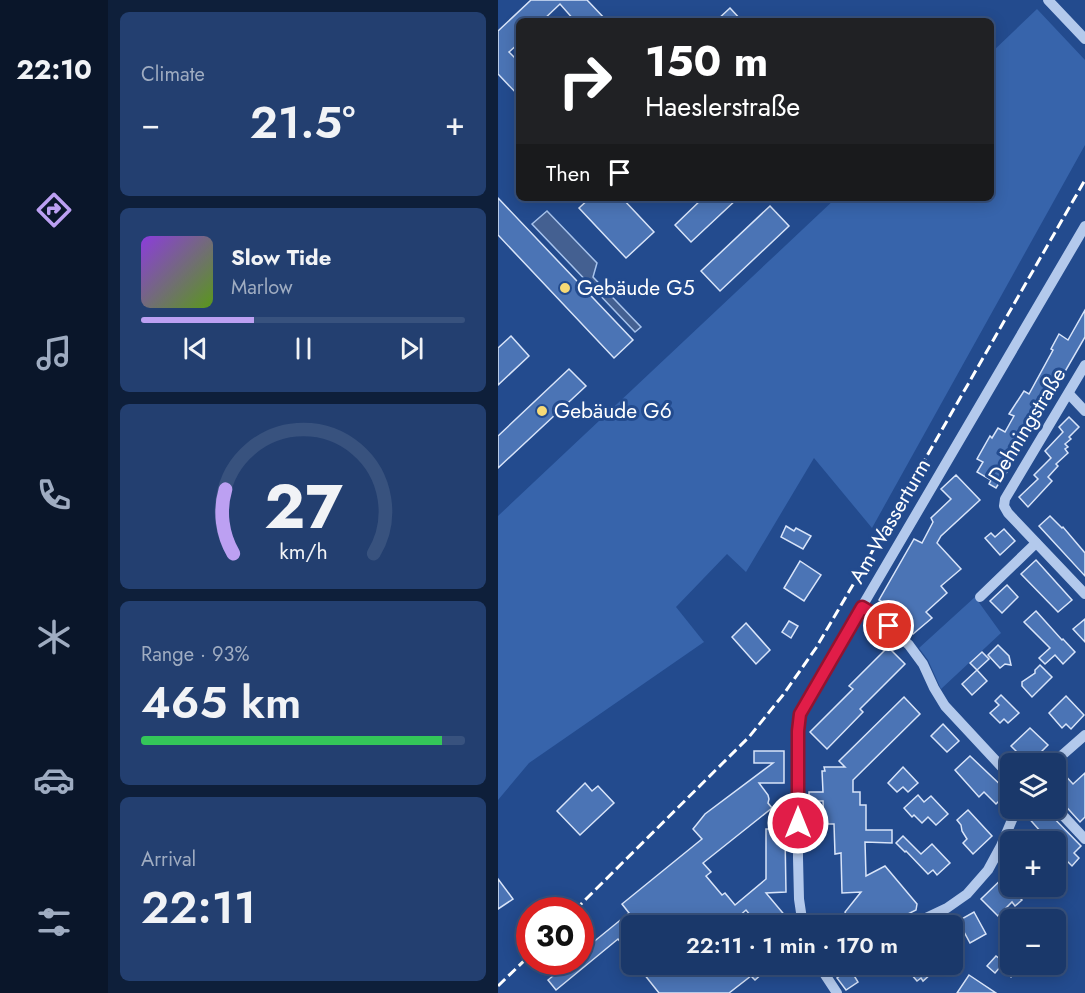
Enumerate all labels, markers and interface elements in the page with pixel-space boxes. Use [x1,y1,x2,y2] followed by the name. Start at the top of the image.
[645,31,768,92] text: 150 m
[546,42,624,120] icon: right
[16,50,92,89] text: 22:10
[141,60,205,89] text: Climate
[645,87,800,126] text: Haeslerstraße
[250,90,355,155] text: 21.5°
[141,100,160,147] text: −
[445,100,465,147] text: +
[603,156,636,189] icon: arrive
[546,157,591,189] text: Then
[33,189,75,231] icon: directions
[231,241,331,273] text: Slow Tide
[231,273,293,302] text: Marlow
[577,273,694,303] place label: Gebäude G5
[558,281,572,295] marker: Gebäude G5
[33,332,75,374] icon: music
[179,332,212,365] icon: previous
[287,332,320,365] icon: pause
[395,332,428,365] icon: next
[981,362,1073,488] street label: Dehningstraße
[554,396,672,426] place label: Gebäude G6
[535,404,549,418] marker: Gebäude G6
[842,453,938,589] street label: Am Wasserturm
[264,461,343,551] text: 27
[33,474,75,516] icon: phone
[279,536,327,567] text: km/h
[863,600,914,651] pin
[872,609,905,642] icon: arrive
[33,616,75,658] icon: climate
[141,640,249,669] text: Range · 93%
[141,670,301,735] text: 465 km
[1000,753,1066,975] map controls
[1000,753,1066,819] button: layers
[33,759,75,801] icon: car
[766,791,830,855] position arrow
[1000,831,1066,897] button: +
[141,845,196,874] text: Arrival
[141,875,256,940] text: 22:11
[516,897,594,975] speed limit sign: 30
[33,901,75,943] icon: filters
[1000,909,1066,975] button: −
[686,929,898,961] text: 22:11 · 1 min · 170 m

